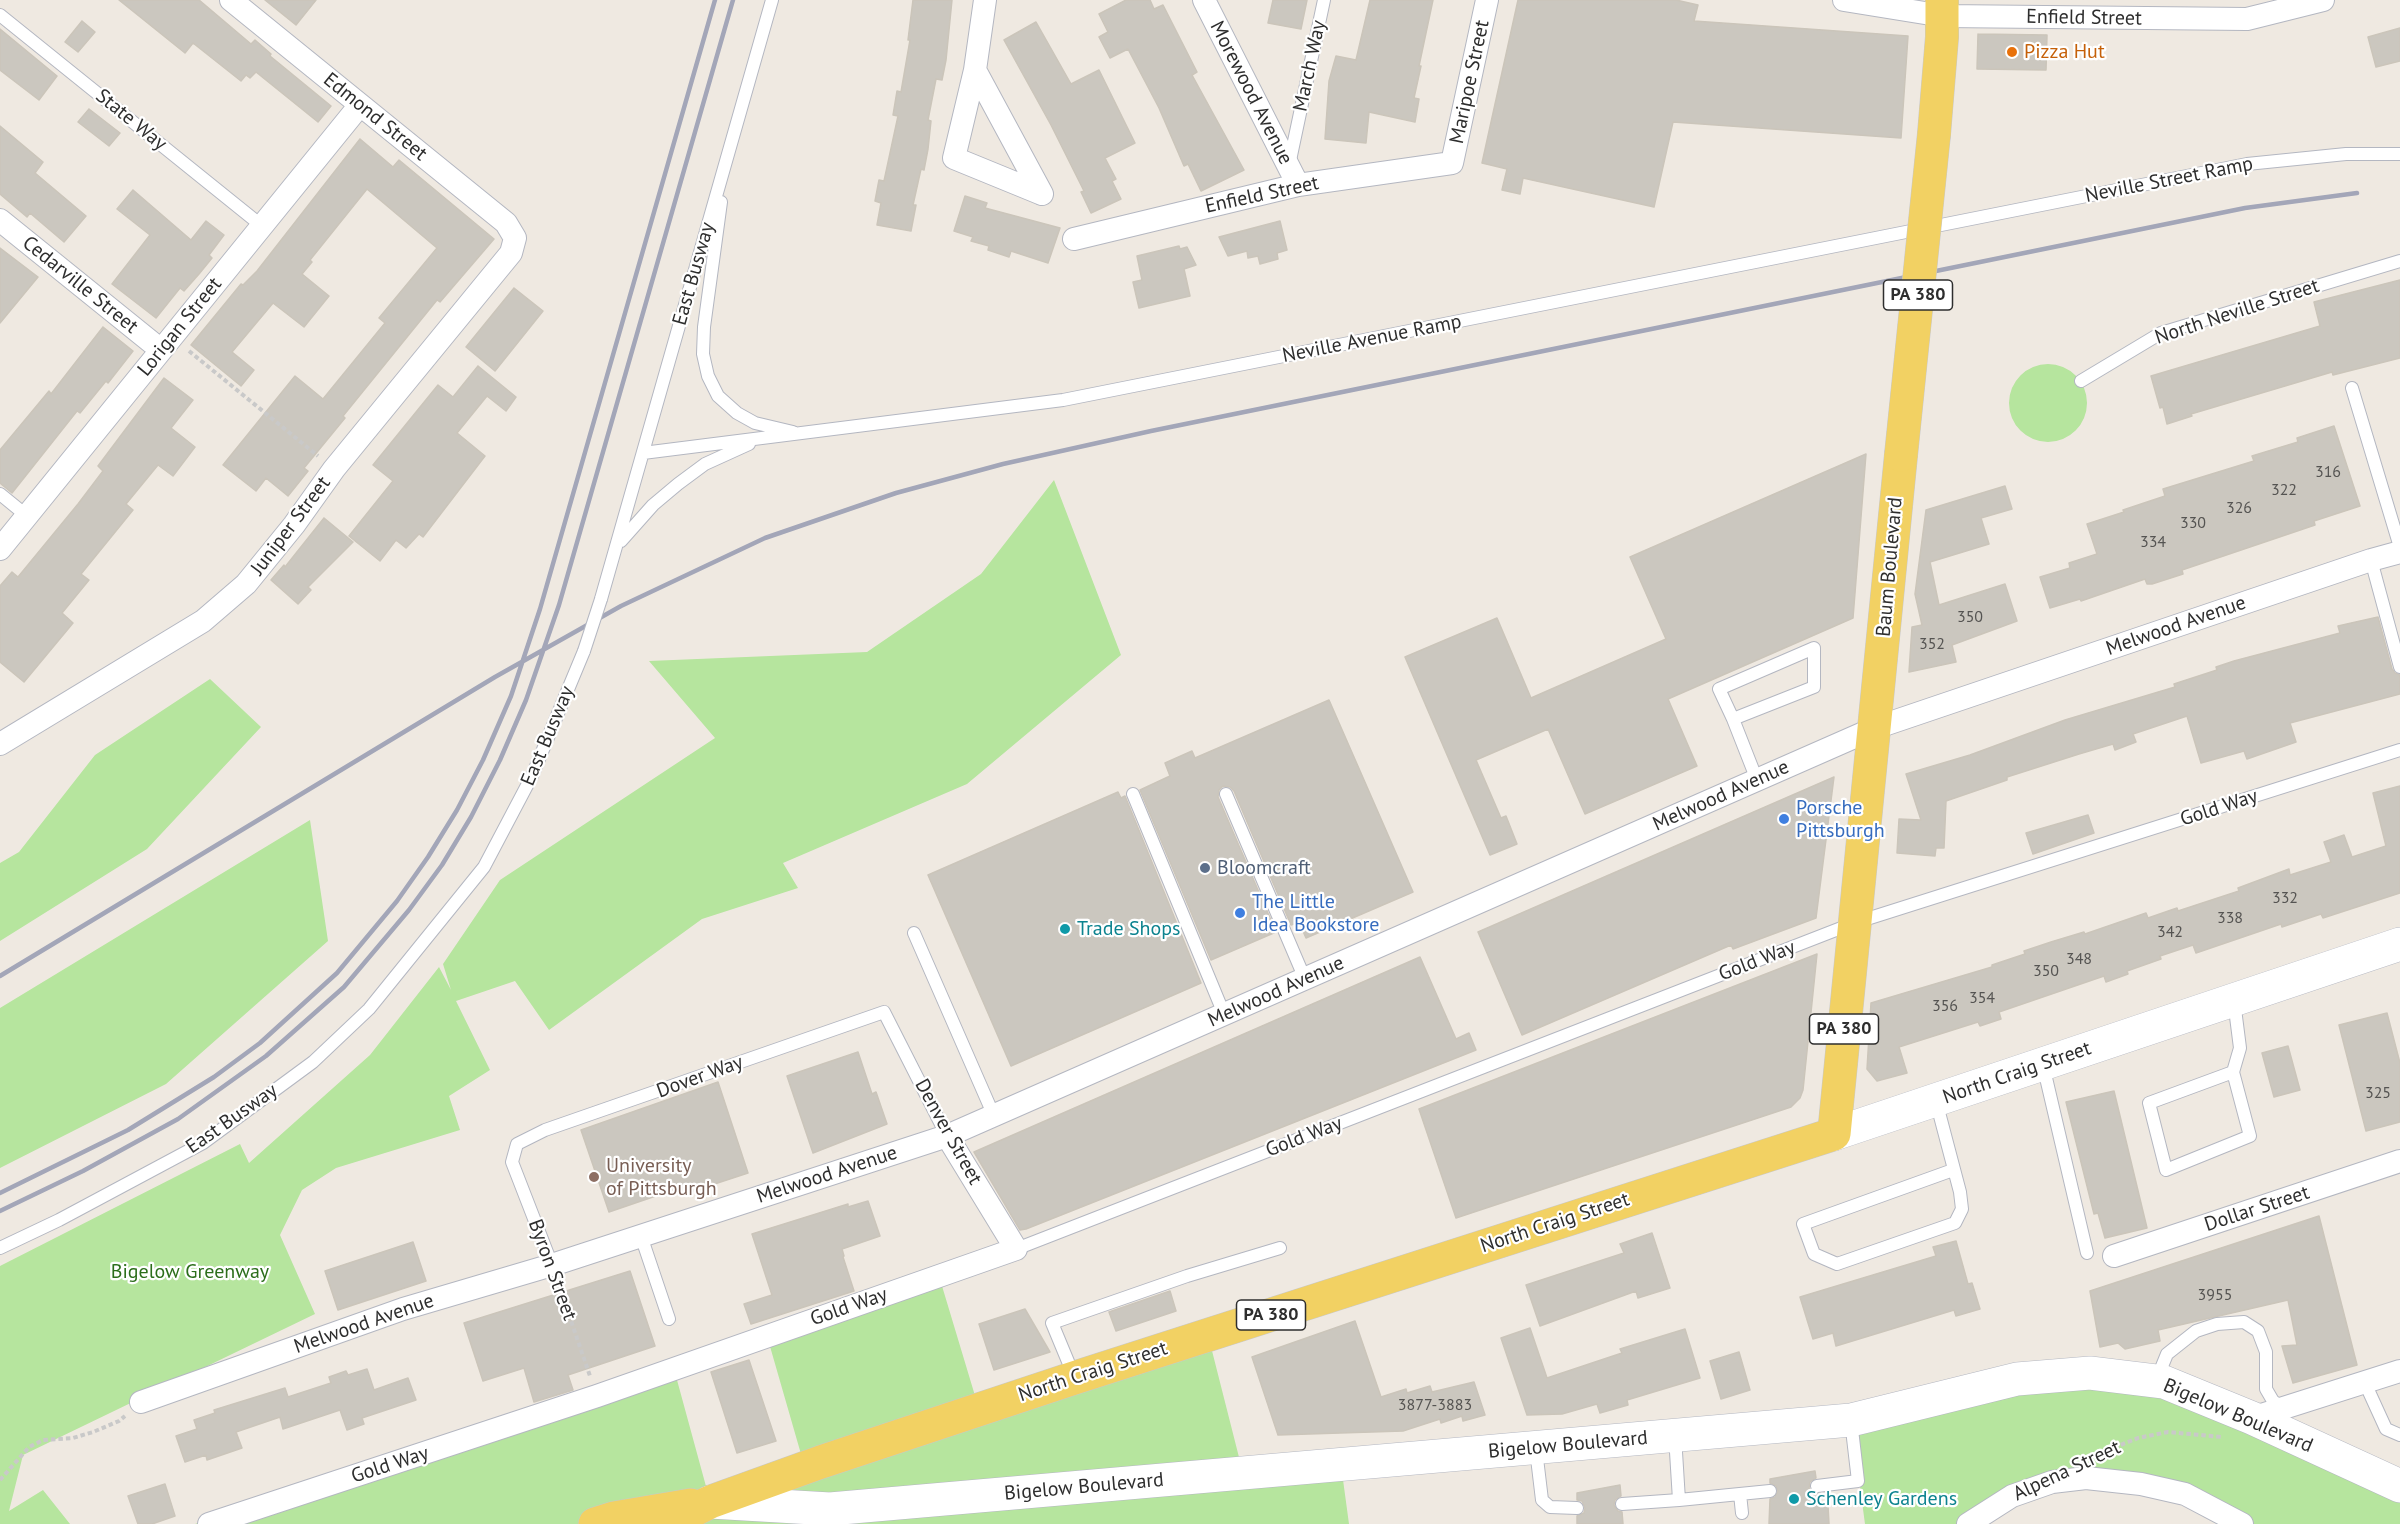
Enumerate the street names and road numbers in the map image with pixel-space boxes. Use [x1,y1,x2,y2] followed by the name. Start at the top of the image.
[2026,5,2142,31] street label: Enfield Street
[1204,17,1298,169] street label: Morewood Avenue
[1289,18,1331,114] street label: March Way
[1445,18,1495,146] street label: Maripoe Street
[318,68,432,166] street label: Edmond Street
[91,84,171,156] street label: State Way
[2083,152,2255,208] street label: Neville Street Ramp
[1203,171,1321,219] street label: Enfield Street
[668,220,720,328] street label: East Busway
[17,231,143,339] street label: Cedarville Street
[133,273,227,381] street label: Lorigan Street
[2152,274,2322,350] street label: North Neville Street
[1884,280,1952,310] road number: PA 380
[1280,310,1464,368] street label: Neville Avenue Ramp
[246,472,336,580] street label: Juniper Street
[1872,496,1908,638] street label: Baum Boulevard
[2103,591,2249,661] street label: Melwood Avenue
[516,683,580,789] street label: East Busway
[1649,755,1793,837] street label: Melwood Avenue
[2177,784,2261,832] street label: Gold Way
[1715,935,1799,987] street label: Gold Way
[1204,951,1348,1033] street label: Melwood Avenue
[1810,1014,1878,1044] road number: PA 380
[1940,1036,2094,1110] street label: North Craig Street
[653,1050,747,1104] street label: Dover Way
[909,1075,987,1189] street label: Denver Street
[182,1079,282,1159] street label: East Busway
[1262,1111,1346,1163] street label: Gold Way
[754,1141,900,1209] street label: Melwood Avenue
[2202,1181,2312,1237] street label: Dollar Street
[1478,1188,1632,1258] street label: North Craig Street
[523,1216,581,1324] street label: Byron Street
[807,1283,891,1331] street label: Gold Way
[291,1289,437,1359] street label: Melwood Avenue
[1236,1300,1306,1330] road number: PA 380
[1016,1337,1170,1407] street label: North Craig Street
[2160,1374,2316,1458] street label: Bigelow Boulevard
[1487,1426,1649,1464] street label: Bigelow Boulevard
[2009,1436,2125,1506] street label: Alpena Street
[348,1441,432,1489] street label: Gold Way
[1003,1468,1165,1506] street label: Bigelow Boulevard

